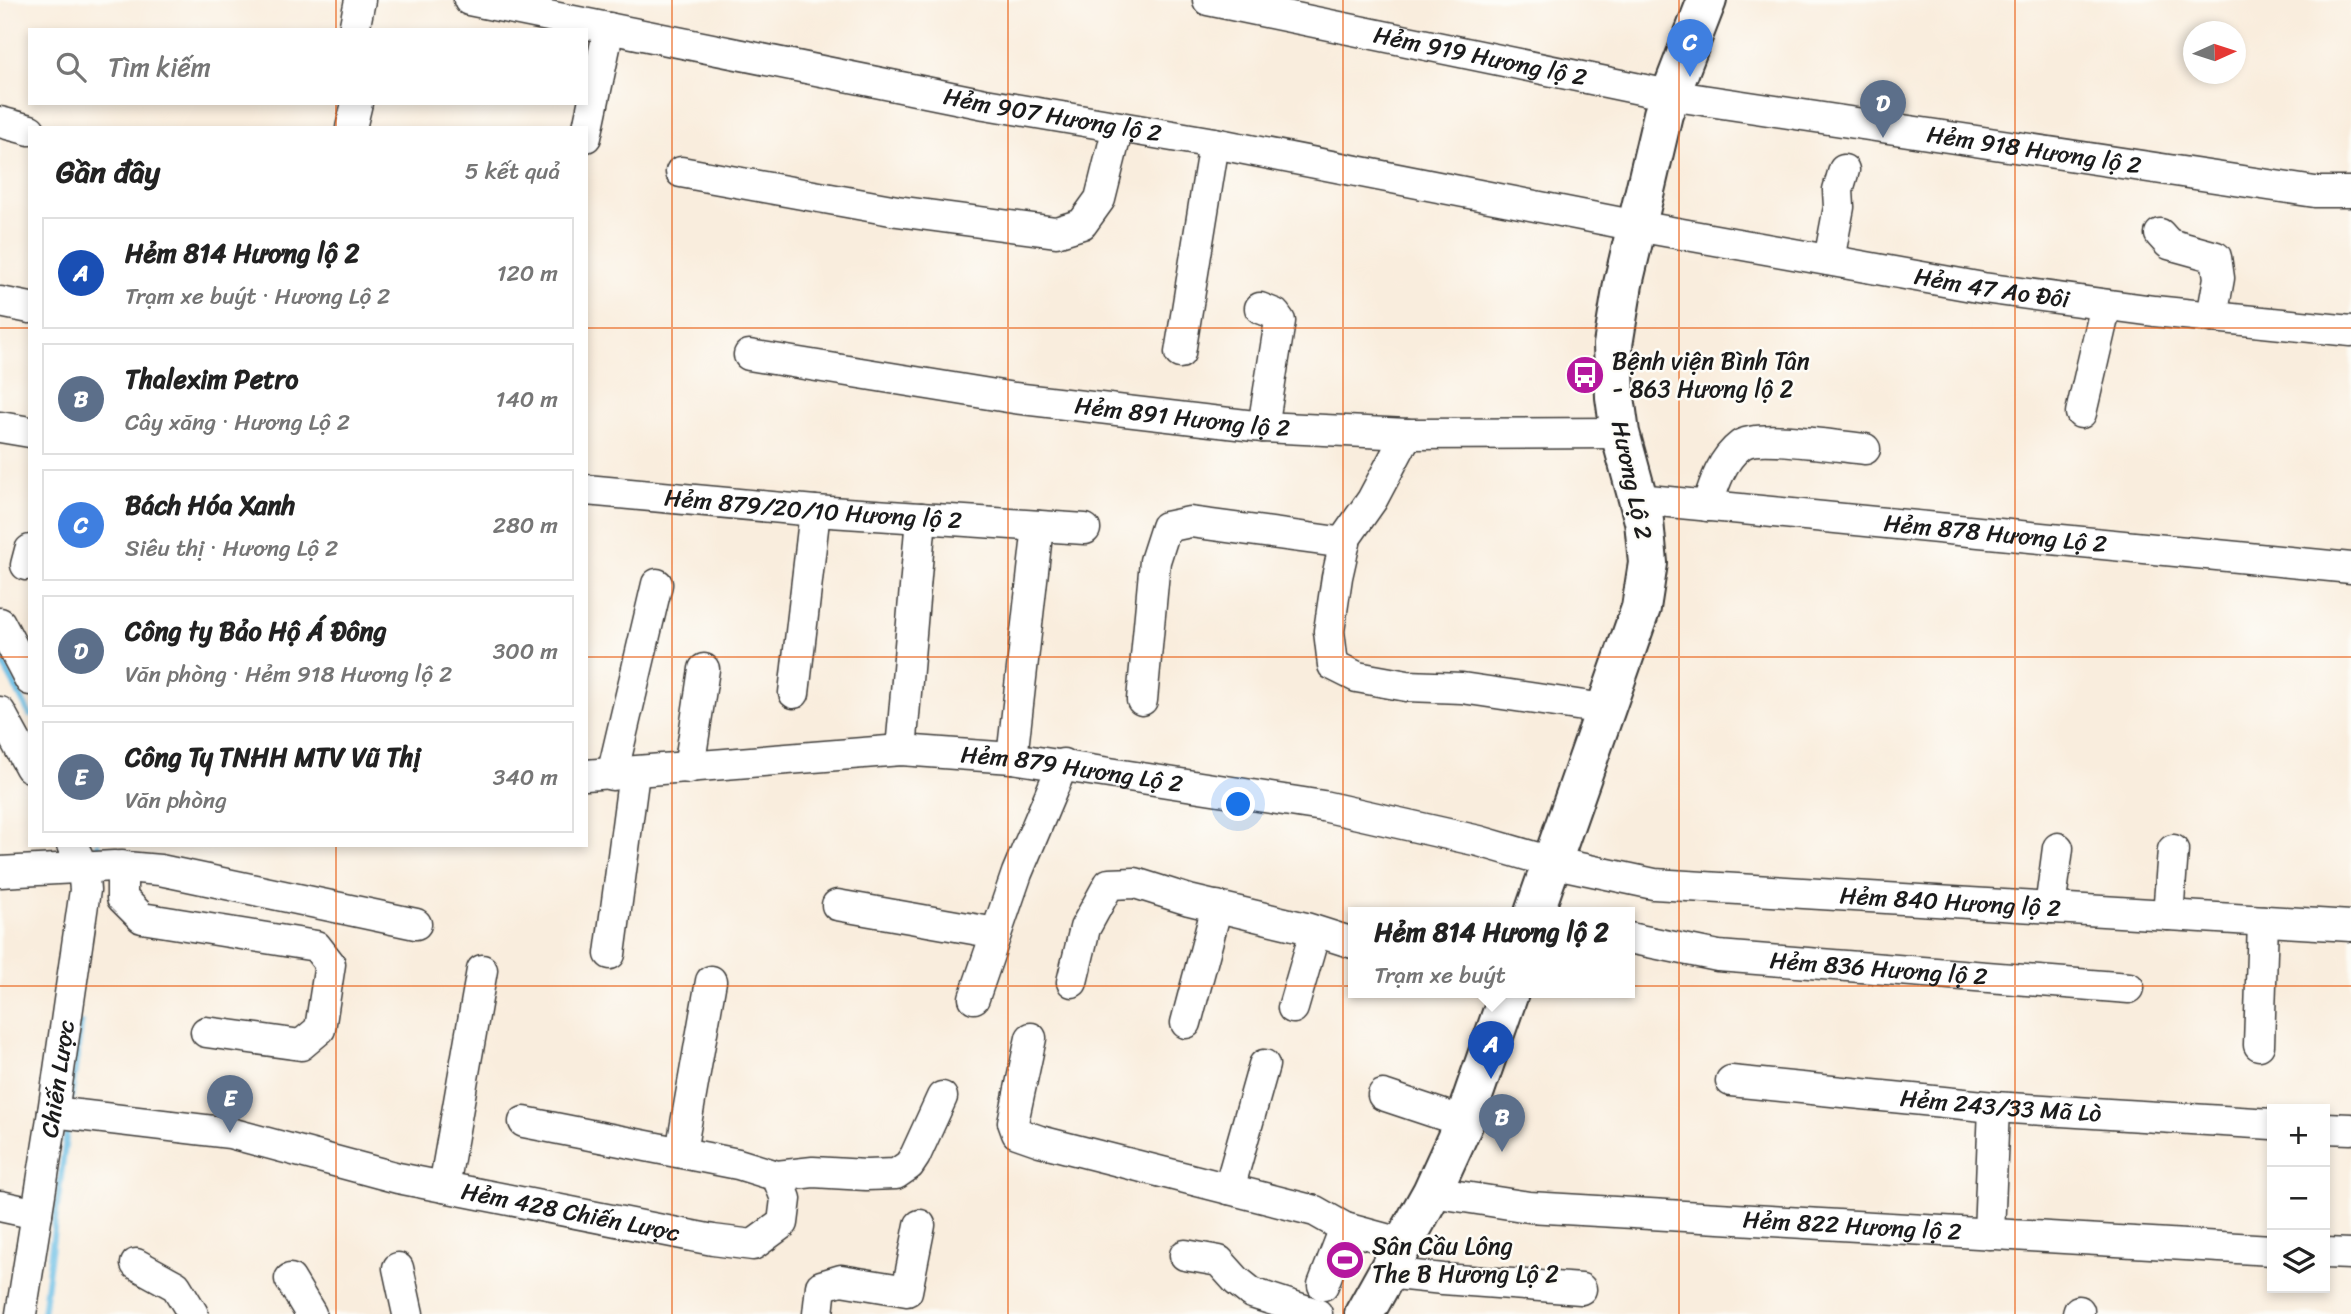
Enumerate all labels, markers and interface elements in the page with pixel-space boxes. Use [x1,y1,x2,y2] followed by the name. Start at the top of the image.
[1370,14,1591,99] street label: Hẻm 919 Hương lộ 2
[1667,19,1713,77] pin: C
[2183,21,2246,84] north arrow
[28,28,588,105] search box
[108,44,211,90] text: Tìm kiếm
[52,48,90,86] icon: search
[940,75,1165,155] street label: Hẻm 907 Hương lộ 2
[1860,80,1906,138] pin: D
[1924,113,2144,187] street label: Hẻm 918 Hương lộ 2
[56,145,160,199] text: Gần đây
[465,151,560,192] text: 5 kết quả
[125,230,360,276] text: Hẻm 814 Hương lộ 2
[73,253,89,294] text: A
[497,253,558,294] text: 120 m
[1911,255,2073,321] street label: Hẻm 47 Ao Đôi
[125,276,390,317] text: Trạm xe buýt · Hương Lộ 2
[1612,340,1810,410] place label: Bệnh viện Bình Tân - 863 Hương lộ 2
[1564,354,1606,396] bus stop icon: Bệnh viện Bình Tân - 863 Hương lộ 2
[125,356,298,402] text: Thalexim Petro
[74,379,88,420] text: B
[496,379,558,420] text: 140 m
[1072,384,1291,449] street label: Hẻm 891 Hương lộ 2
[125,402,350,443] text: Cây xăng · Hương Lộ 2
[1599,417,1665,544] street label: Hương Lộ 2
[663,476,963,542] street label: Hẻm 879/20/10 Hương lộ 2
[125,482,295,528] text: Bách Hóa Xanh
[1882,502,2109,565] street label: Hẻm 878 Hương Lộ 2
[74,505,88,546] text: C
[493,505,558,546] text: 280 m
[125,528,338,569] text: Siêu thị · Hương Lộ 2
[125,608,387,654] text: Công ty Bảo Hộ Á Đông
[74,631,88,672] text: D
[493,631,558,672] text: 300 m
[125,654,452,695] text: Văn phòng · Hẻm 918 Hương lộ 2
[959,733,1186,805] street label: Hẻm 879 Hương Lộ 2
[125,734,421,780] text: Công Ty TNHH MTV Vũ Thị
[75,757,87,798] text: E
[493,757,558,798] text: 340 m
[125,780,227,821] text: Văn phòng
[1221,787,1255,821] your location
[1838,874,2062,929] street label: Hẻm 840 Hương lộ 2
[1348,907,1635,998] popup
[1374,909,1609,955] text: Hẻm 814 Hương lộ 2
[1768,939,1989,998] street label: Hẻm 836 Hương lộ 2
[1374,955,1506,996] text: Trạm xe buýt
[28,1017,87,1140] street label: Chiến Lược
[1468,1021,1514,1079] pin: A
[207,1075,253,1133] pin: E
[1898,1077,2103,1135] street label: Hẻm 243/33 Mã Lò
[1479,1094,1525,1152] pin: B
[2267,1104,2330,1293] map controls
[2267,1104,2330,1167] button: +
[2267,1167,2330,1230] button: −
[458,1170,683,1254] street label: Hẻm 428 Chiến Lược
[1742,1198,1963,1253] street label: Hẻm 822 Hương lộ 2
[1372,1225,1559,1295] place label: Sân Cầu Lông The B Hương Lộ 2
[2267,1230,2330,1293] button: layers
[1324,1239,1366,1281] sports icon: Sân Cầu Lông The B Hương Lộ 2

